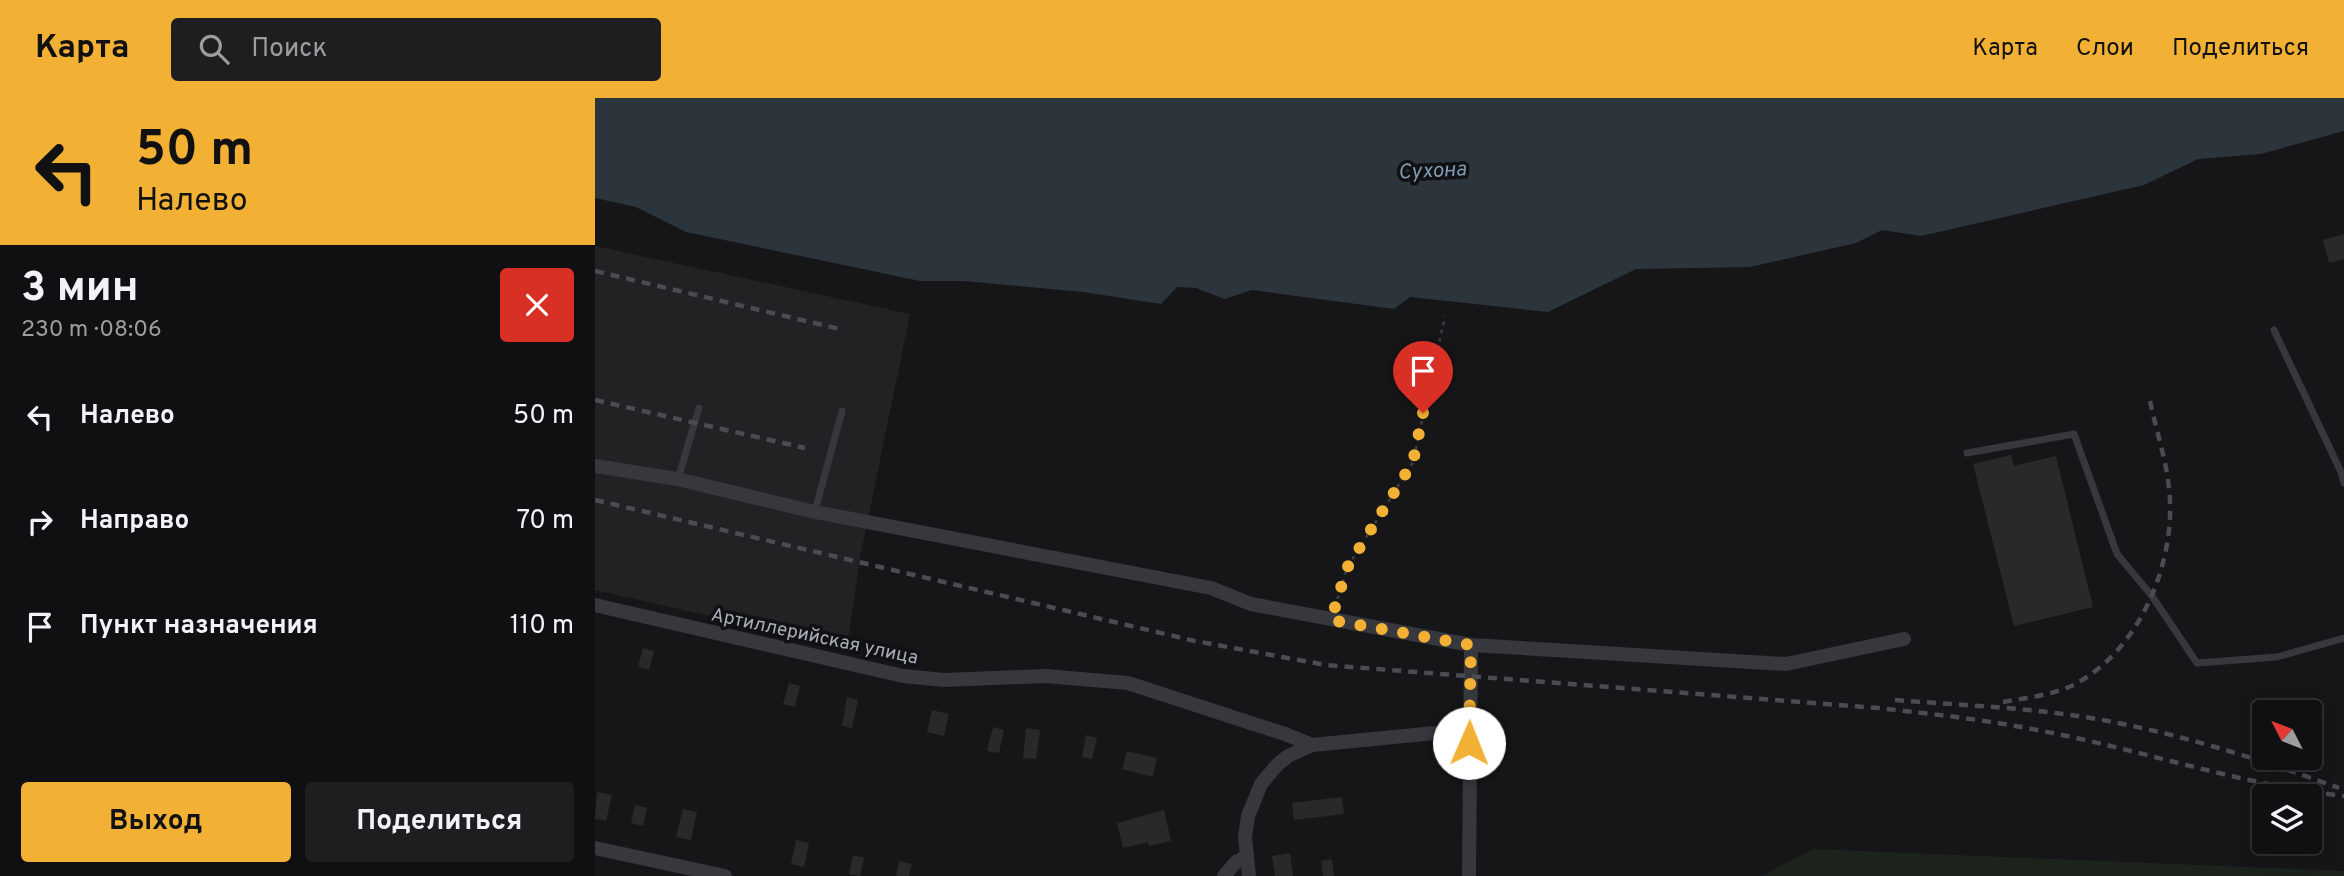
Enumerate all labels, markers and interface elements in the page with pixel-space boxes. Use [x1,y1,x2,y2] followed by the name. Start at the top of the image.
[171,18,661,81] search box
[35,28,129,70] text: Карта
[195,30,233,68] icon: search
[251,33,327,66] text: Поиск
[1972,34,2038,64] text: Карта
[2076,34,2134,64] text: Слои
[2172,34,2309,64] text: Поделиться
[136,121,253,183] text: 50 m
[21,126,112,217] icon: left
[1397,156,1467,187] water label: Сухона
[136,182,248,222] text: Налево
[21,263,139,316] text: 3 мин
[500,268,574,342] button: close
[21,316,162,345] text: 230 m · 08:06
[1393,341,1453,413] pin
[1404,352,1442,390] icon: arrive
[21,398,59,436] icon: left
[80,400,175,433] text: Налево
[513,400,574,433] text: 50 m
[21,503,59,541] icon: right
[80,505,189,538] text: Направо
[516,505,574,538] text: 70 m
[709,603,920,671] street label: Артиллерийская улица
[21,608,59,646] icon: arrive
[80,610,318,643] text: Пункт назначения
[510,610,574,643] text: 110 m
[2252,700,2322,770] north arrow
[2252,700,2322,854] map controls
[1432,706,1506,780] position arrow
[21,782,291,862] button: Выход
[305,782,574,862] button: Поделиться
[2252,784,2322,854] button: layers

